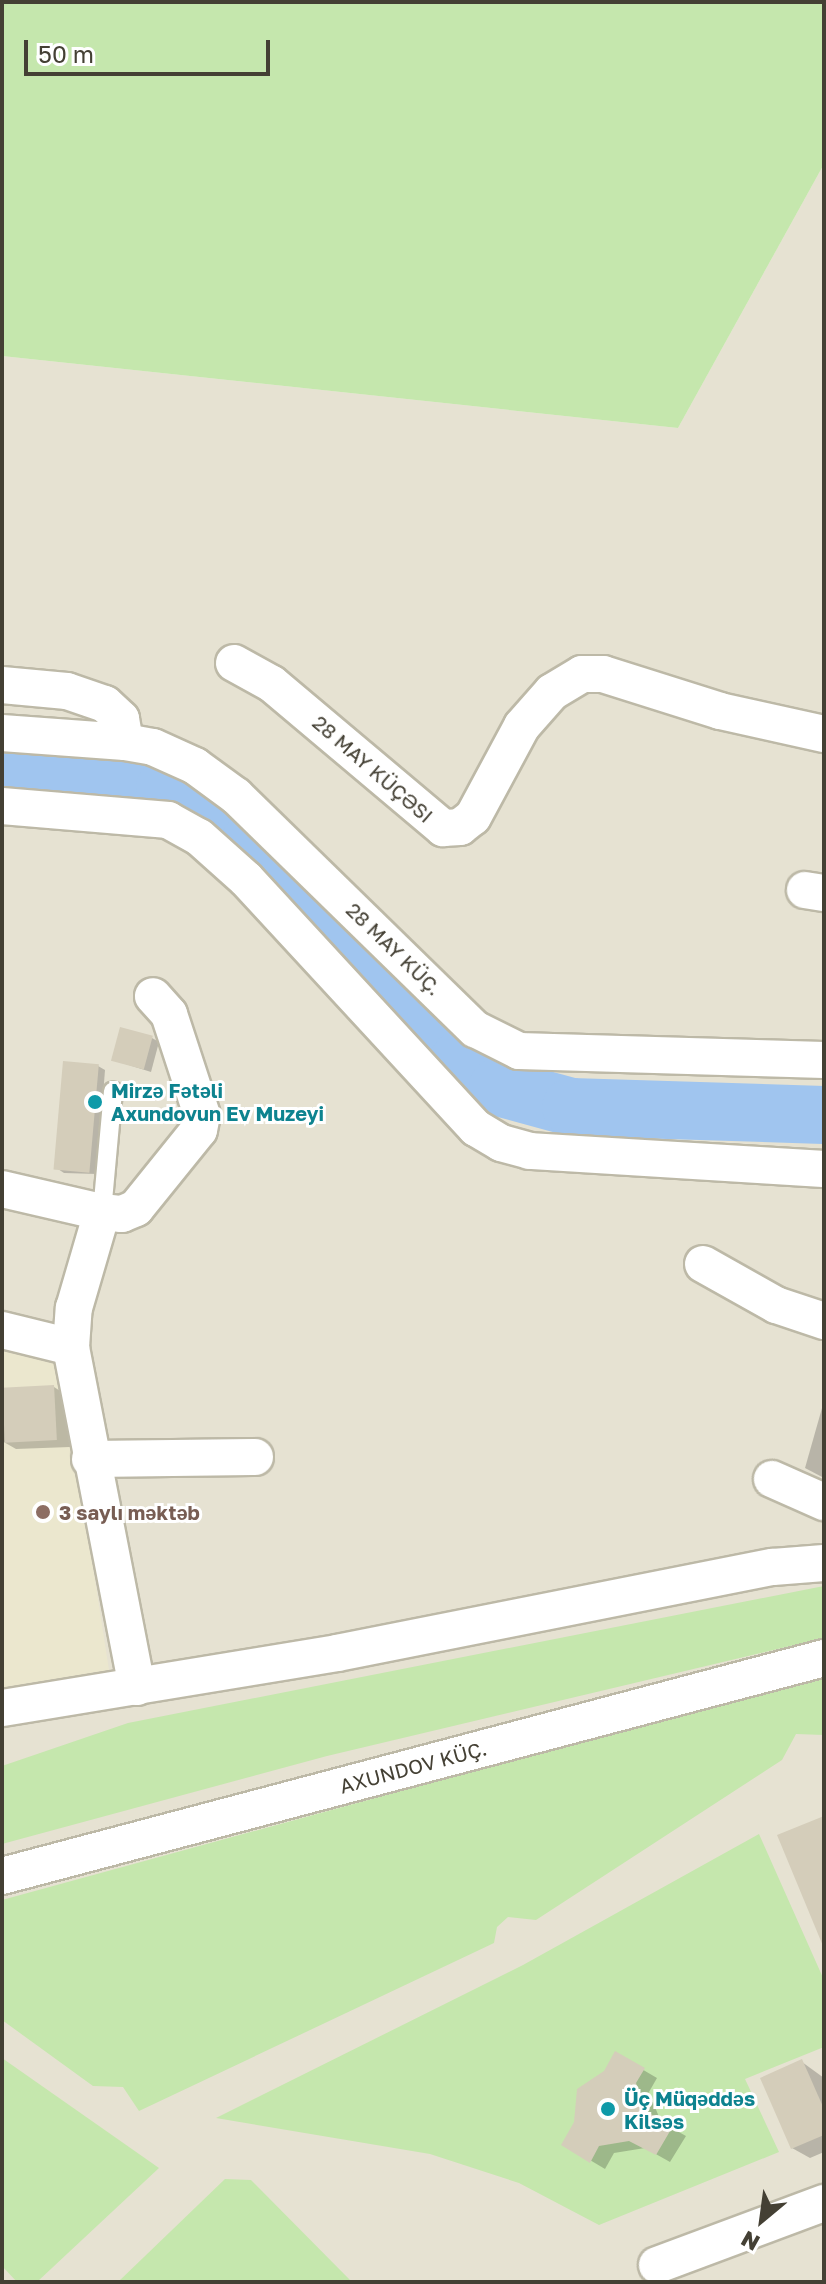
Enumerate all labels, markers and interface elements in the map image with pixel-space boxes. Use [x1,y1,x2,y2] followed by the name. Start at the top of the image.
[28,24,274,74] scale bar
[38,39,94,68] text: 50 m
[308,710,438,828] street label: 28 MAY KÜÇƏSI
[341,898,447,1000] street label: 28 MAY KÜÇ.
[111,1078,324,1125] place label: Mirzə Fətəli Axundovun Ev Muzeyi
[86,1093,104,1111] marker: Mirzə Fətəli Axundovun Ev Muzeyi
[59,1500,200,1524] place label: 3 saylı məktəb
[34,1503,52,1521] marker: 3 saylı məktəb
[337,1736,489,1798] street label: AXUNDOV KÜÇ.
[624,2086,755,2133] place label: Üç Müqəddəs Kilsəs
[599,2100,617,2118] marker: Üç Müqəddəs Kilsəs
[722,2180,802,2260] north arrow
[736,2226,764,2257] text: N

